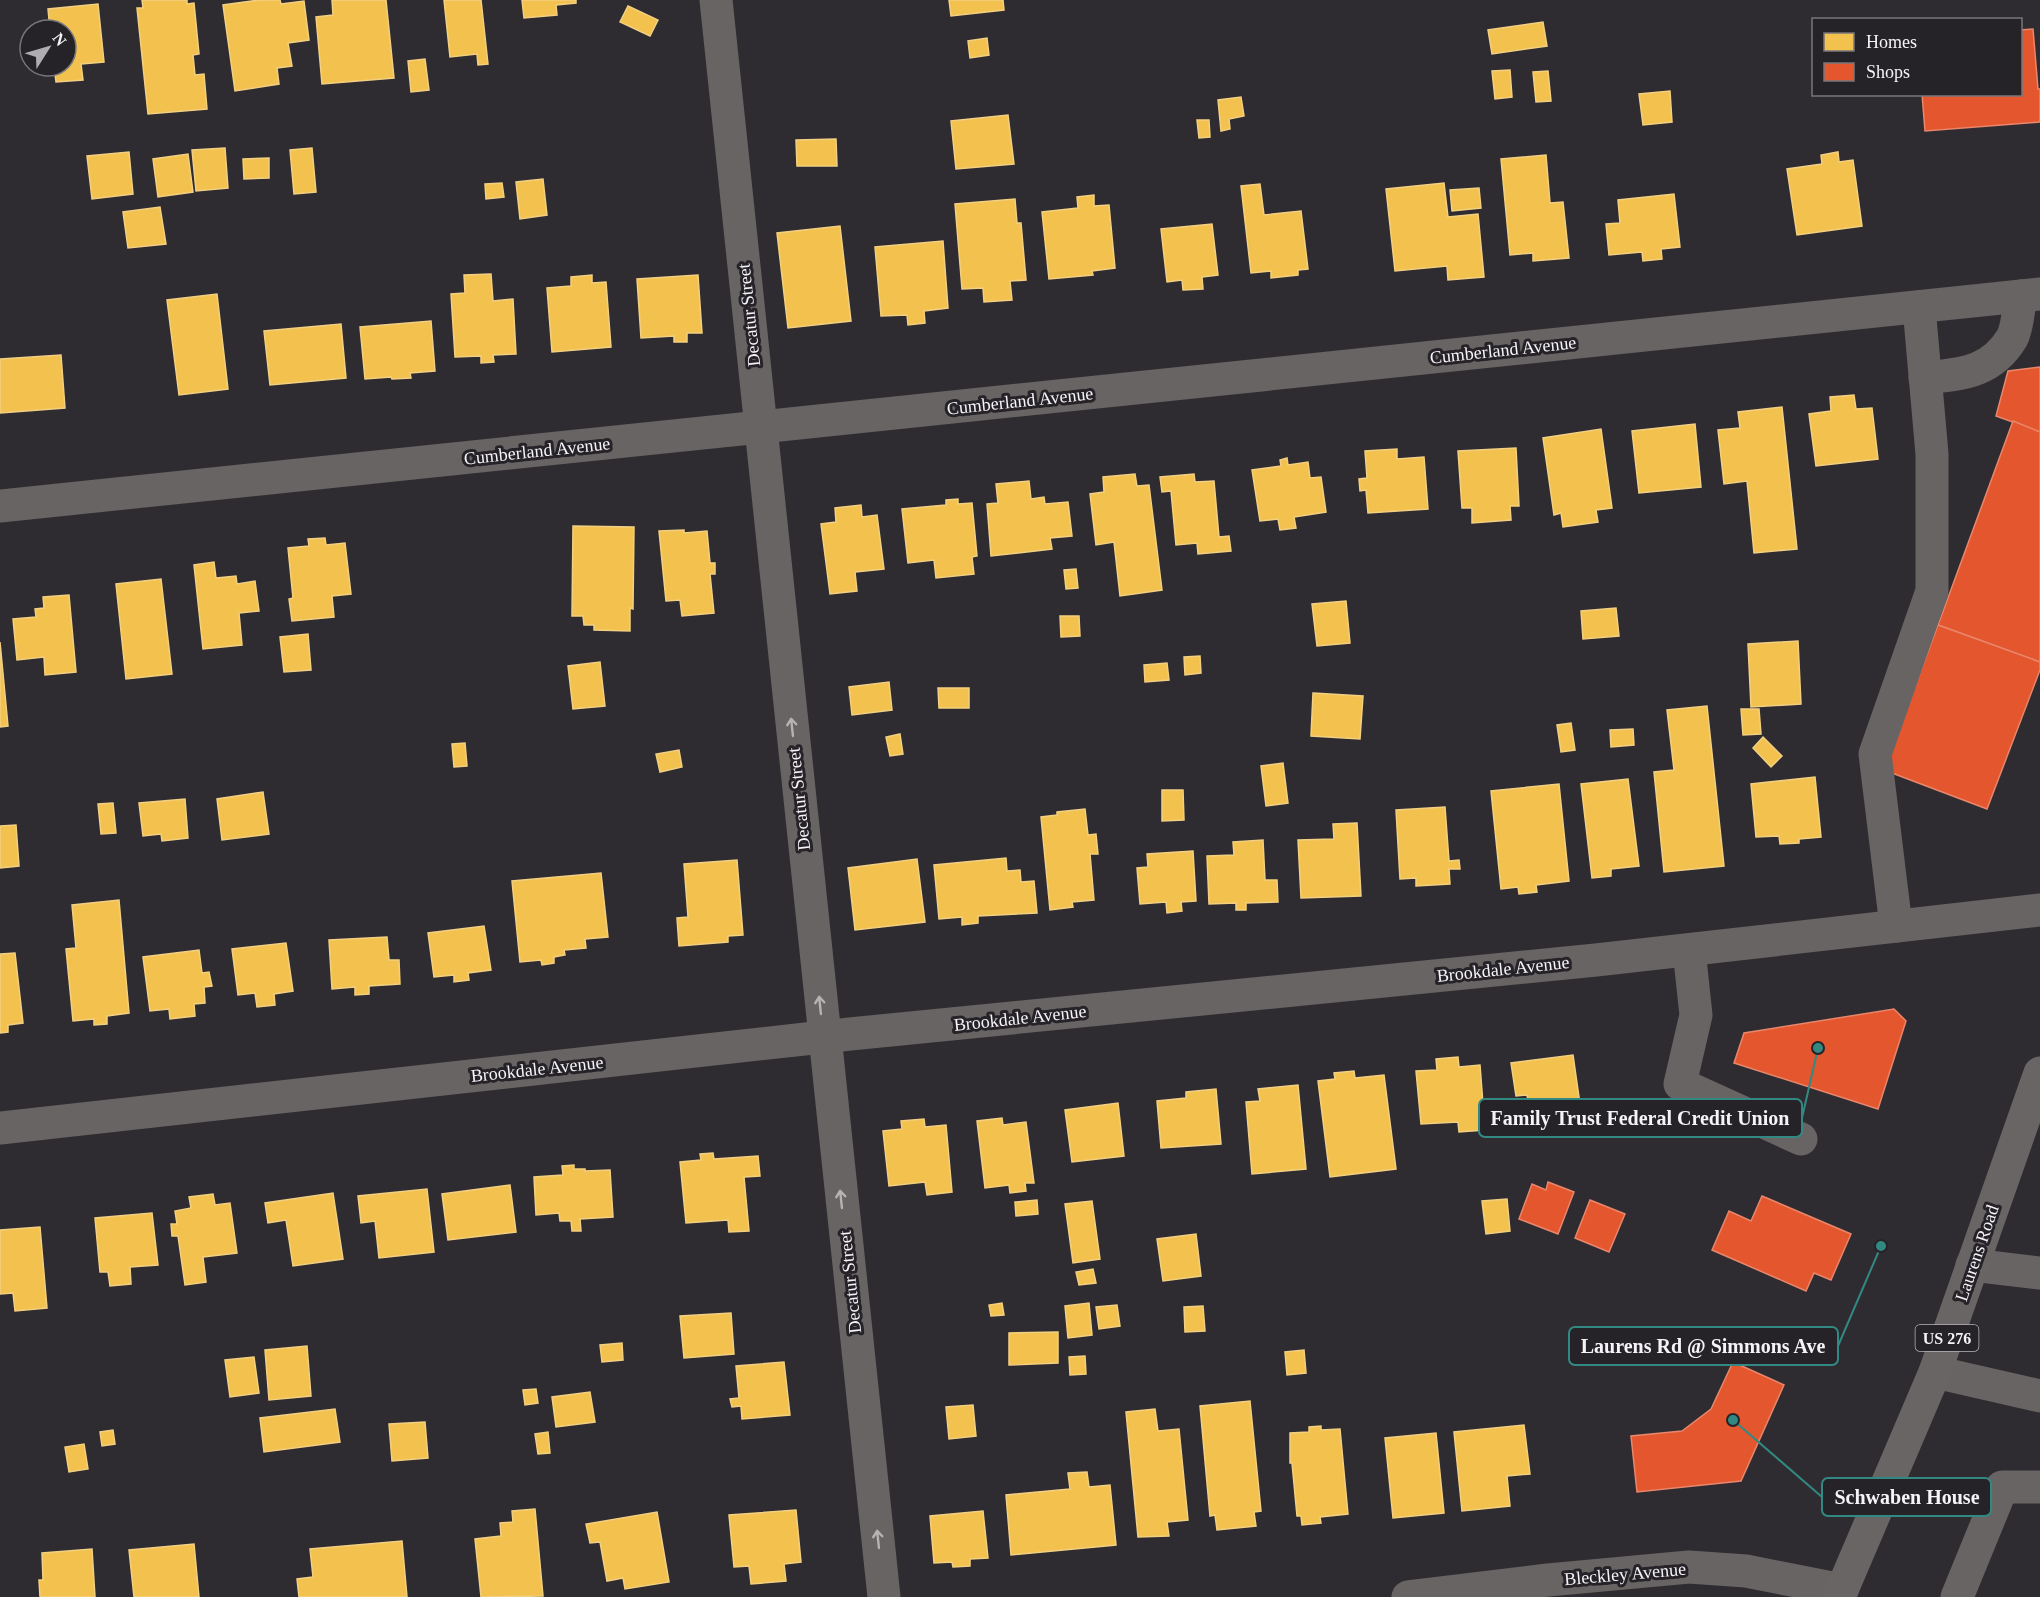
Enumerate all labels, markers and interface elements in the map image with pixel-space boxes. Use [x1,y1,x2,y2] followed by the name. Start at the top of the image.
[18,18,78,78] north arrow
[1812,18,2022,96] legend
[49,30,70,49] text: N
[1866,32,1917,52] text: Homes
[1866,62,1910,82] text: Shops
[734,263,764,367] street label: Decatur Street
[1429,332,1577,368] street label: Cumberland Avenue
[946,383,1094,419] street label: Cumberland Avenue
[463,433,611,469] street label: Cumberland Avenue
[786,718,797,738] one-way arrow
[784,747,814,851] street label: Decatur Street
[1436,952,1570,986] street label: Brookdale Avenue
[814,995,825,1015] one-way arrow
[953,1001,1087,1035] street label: Brookdale Avenue
[470,1052,604,1086] street label: Brookdale Avenue
[1479,1099,1802,1137] callout: Family Trust Federal Credit Union
[1491,1107,1789,1130] text: Family Trust Federal Credit Union
[835,1189,846,1209] one-way arrow
[1951,1202,2003,1304] street label: Laurens Road
[835,1230,865,1334] street label: Decatur Street
[1916,1325,1978,1351] road number: US 276
[1569,1327,1838,1365] callout: Laurens Rd @ Simmons Ave
[1581,1335,1825,1358] text: Laurens Rd @ Simmons Ave
[1822,1478,1991,1516] callout: Schwaben House
[1834,1486,1980,1508] text: Schwaben House
[872,1529,883,1549] one-way arrow
[1563,1559,1687,1589] street label: Bleckley Avenue

